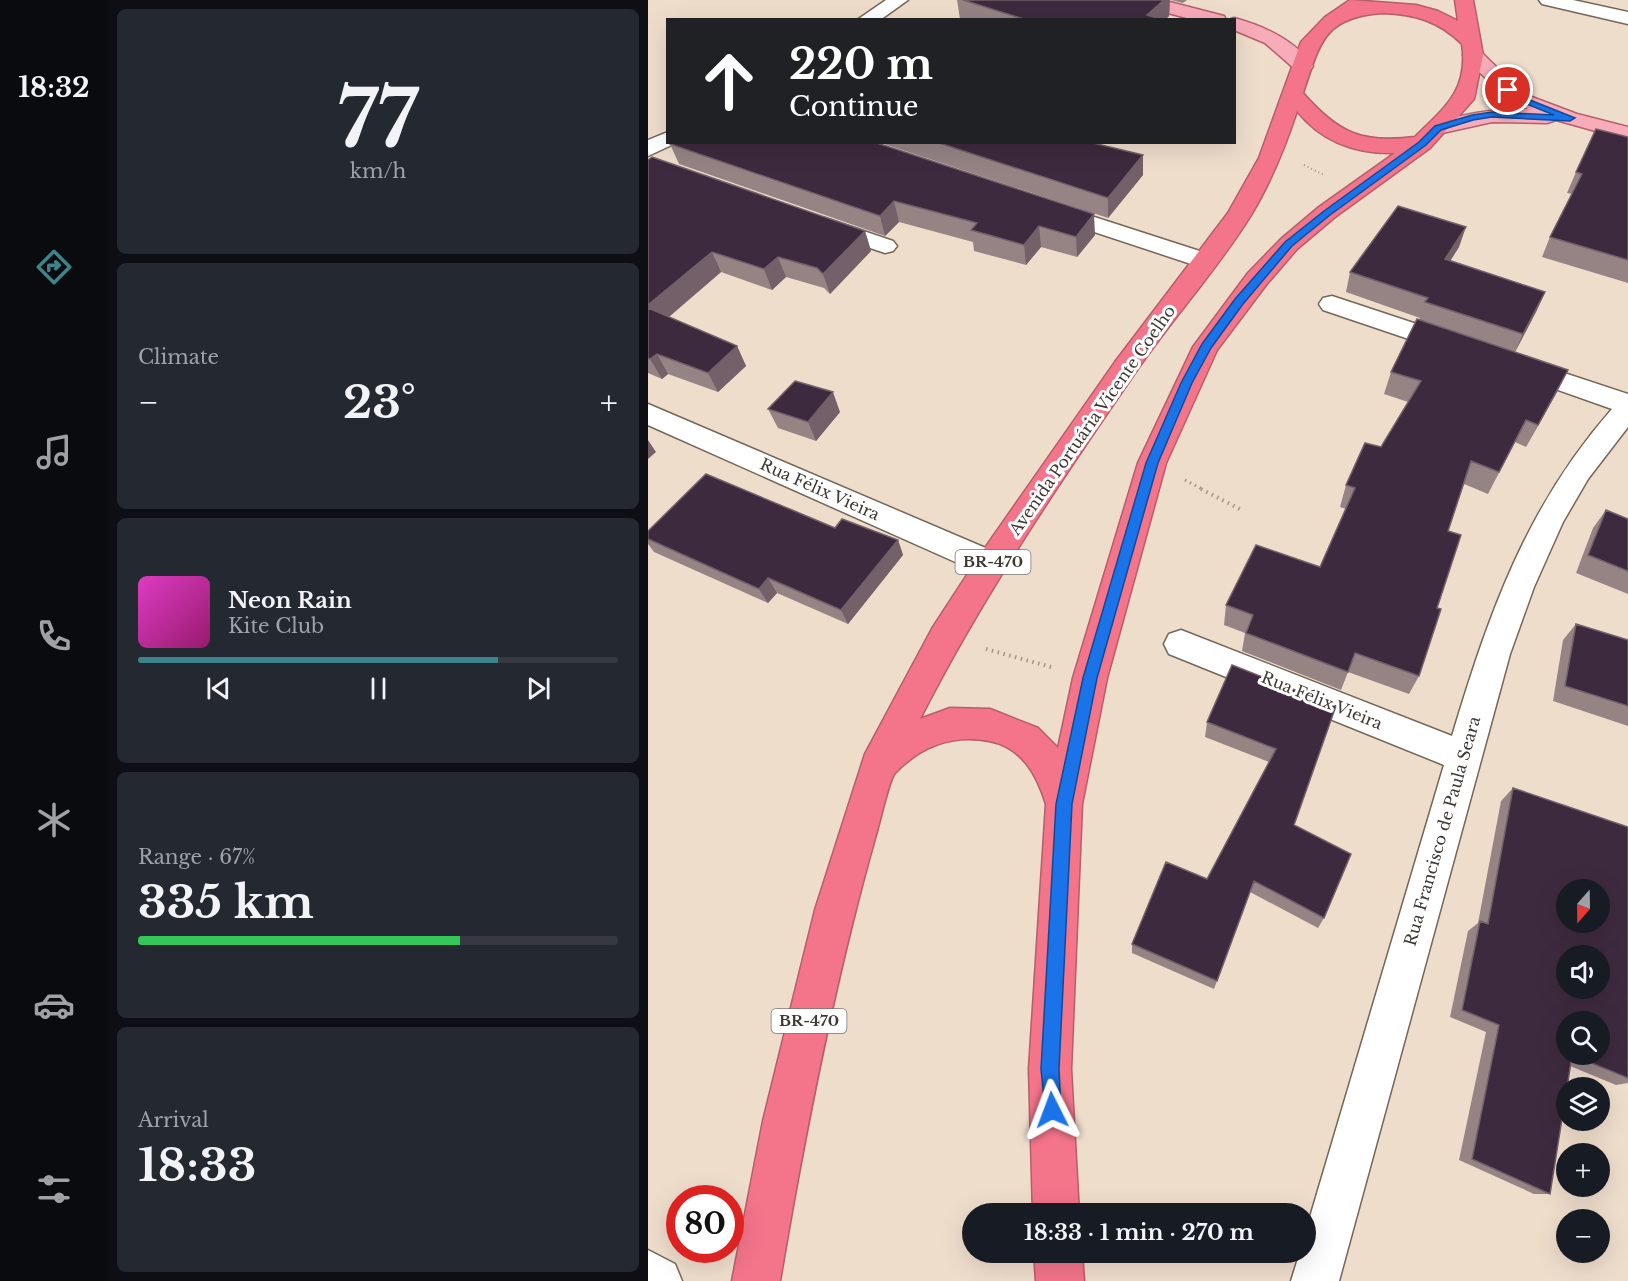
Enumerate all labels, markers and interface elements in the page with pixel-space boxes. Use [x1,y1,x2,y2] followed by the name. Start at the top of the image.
[789,38,933,90] text: 220 m
[690,42,768,120] icon: ahead
[1482,64,1533,115] pin
[18,71,90,104] text: 18:32
[338,71,418,168] text: 77
[1491,73,1524,106] icon: arrive
[789,90,919,123] text: Continue
[350,159,406,183] text: km/h
[33,246,75,288] icon: directions
[1004,301,1179,540] street label: Avenida Portuária Vicente Coelho
[138,345,219,369] text: Climate
[343,374,416,430] text: 23°
[138,382,159,423] text: −
[600,382,618,423] text: +
[33,431,75,473] icon: music
[757,454,883,524] street label: Rua Félix Vieira
[956,550,1030,574] road number: BR-470
[228,587,352,614] text: Neon Rain
[228,614,324,638] text: Kite Club
[33,615,75,657] icon: phone
[1258,667,1386,733] street label: Rua Félix Vieira
[202,672,235,705] icon: previous
[362,672,395,705] icon: pause
[522,672,555,705] icon: next
[1400,714,1484,948] street label: Rua Francisco de Paula Seara
[33,799,75,841] icon: climate
[138,845,255,869] text: Range · 67%
[138,874,314,930] text: 335 km
[1556,879,1610,933] north arrow
[1556,879,1610,1263] map controls
[1556,945,1610,999] button: sound
[33,984,75,1026] icon: car
[772,1009,846,1033] road number: BR-470
[1556,1011,1610,1065] button: search
[1556,1077,1610,1131] button: layers
[1020,1078,1084,1142] position arrow
[138,1108,209,1132] text: Arrival
[138,1137,256,1193] text: 18:33
[1556,1143,1610,1197] button: +
[33,1168,75,1210] icon: filters
[666,1185,744,1263] speed limit sign: 80
[1556,1209,1610,1263] button: −
[1024,1219,1254,1246] text: 18:33 · 1 min · 270 m

